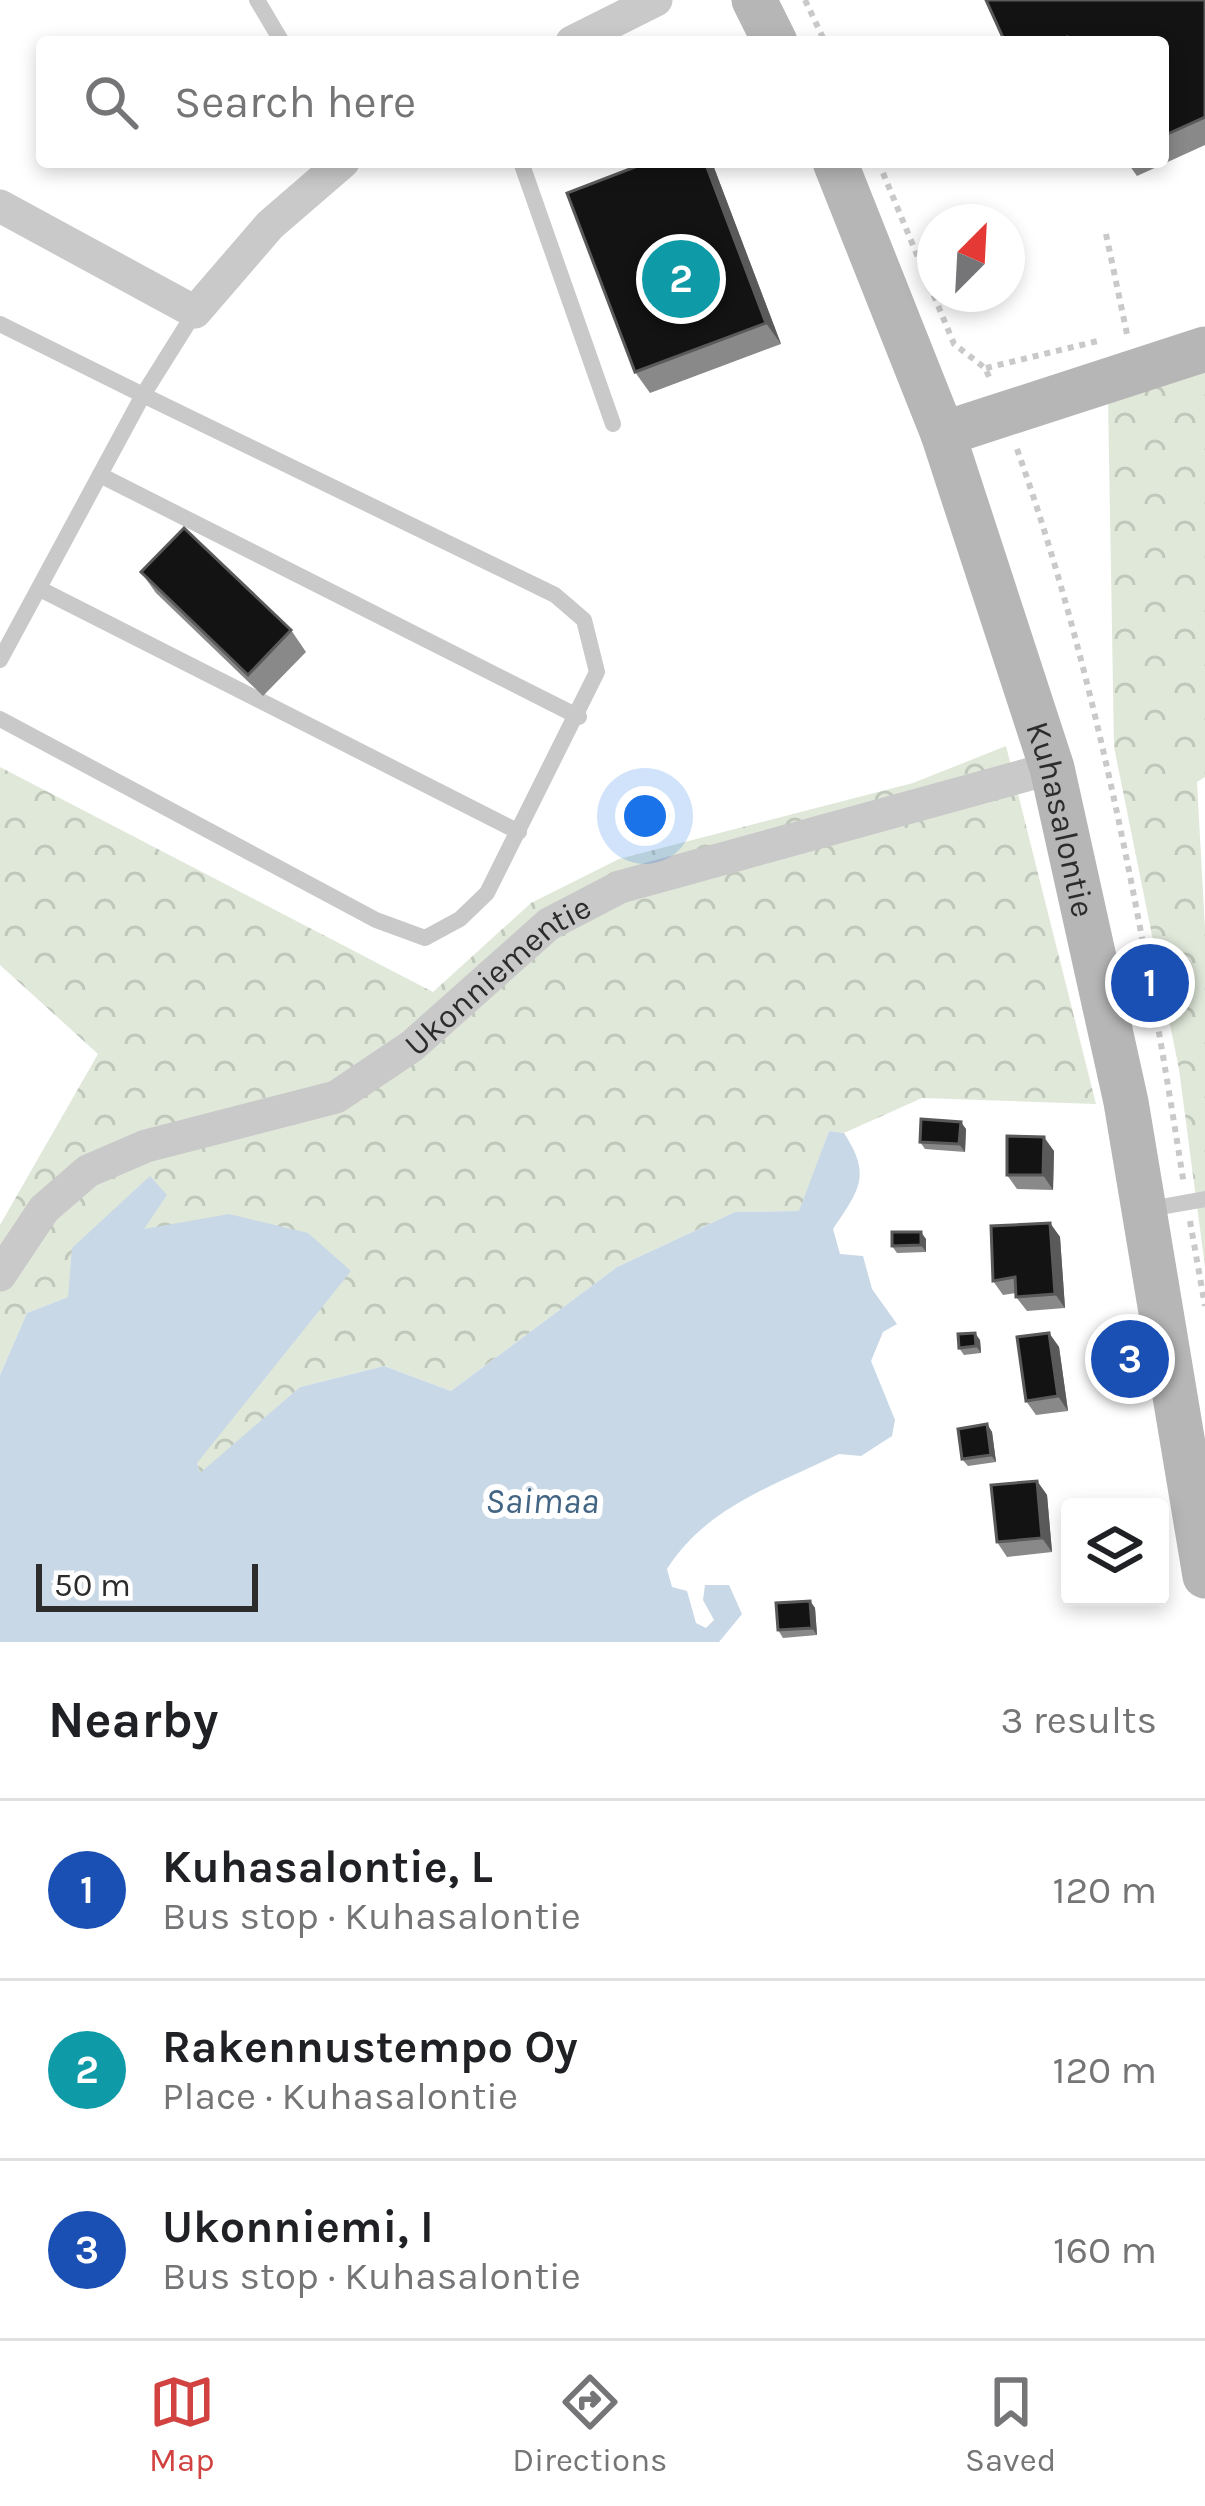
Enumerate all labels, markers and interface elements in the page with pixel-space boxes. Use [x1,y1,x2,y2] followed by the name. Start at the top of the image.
[36,36,1169,168] search box
[78,69,144,135] icon: search
[174,76,416,128] text: Search here
[917,204,1025,312] north arrow
[642,234,720,324] pin: 2
[1018,717,1102,921] street label: Kuhasalontie
[615,786,675,846] your location
[397,888,597,1064] street label: Ukonniementie
[1111,938,1189,1028] pin: 1
[1091,1314,1169,1404] pin: 3
[485,1480,599,1522] water label: Saimaa
[1061,1498,1169,1606] map controls
[1061,1498,1169,1606] button: layers
[36,1558,258,1611] scale bar
[54,1566,131,1604] text: 50 m
[48,1690,218,1750] text: Nearby
[1000,1697,1157,1743] text: 3 results
[162,1841,493,1893] text: Kuhasalontie, L
[80,1867,94,1913] text: 1
[1053,1867,1157,1913] text: 120 m
[162,1893,581,1939] text: Bus stop · Kuhasalontie
[162,2021,578,2073] text: Rakennustempo Oy
[75,2047,99,2093] text: 2
[1053,2047,1157,2093] text: 120 m
[162,2073,518,2119] text: Place · Kuhasalontie
[162,2201,434,2253] text: Ukonniemi, I
[75,2227,99,2273] text: 3
[1053,2227,1157,2273] text: 160 m
[162,2253,581,2299] text: Bus stop · Kuhasalontie
[149,2369,215,2479] tab: Map
[512,2369,667,2479] tab: Directions
[965,2369,1056,2479] tab: Saved

